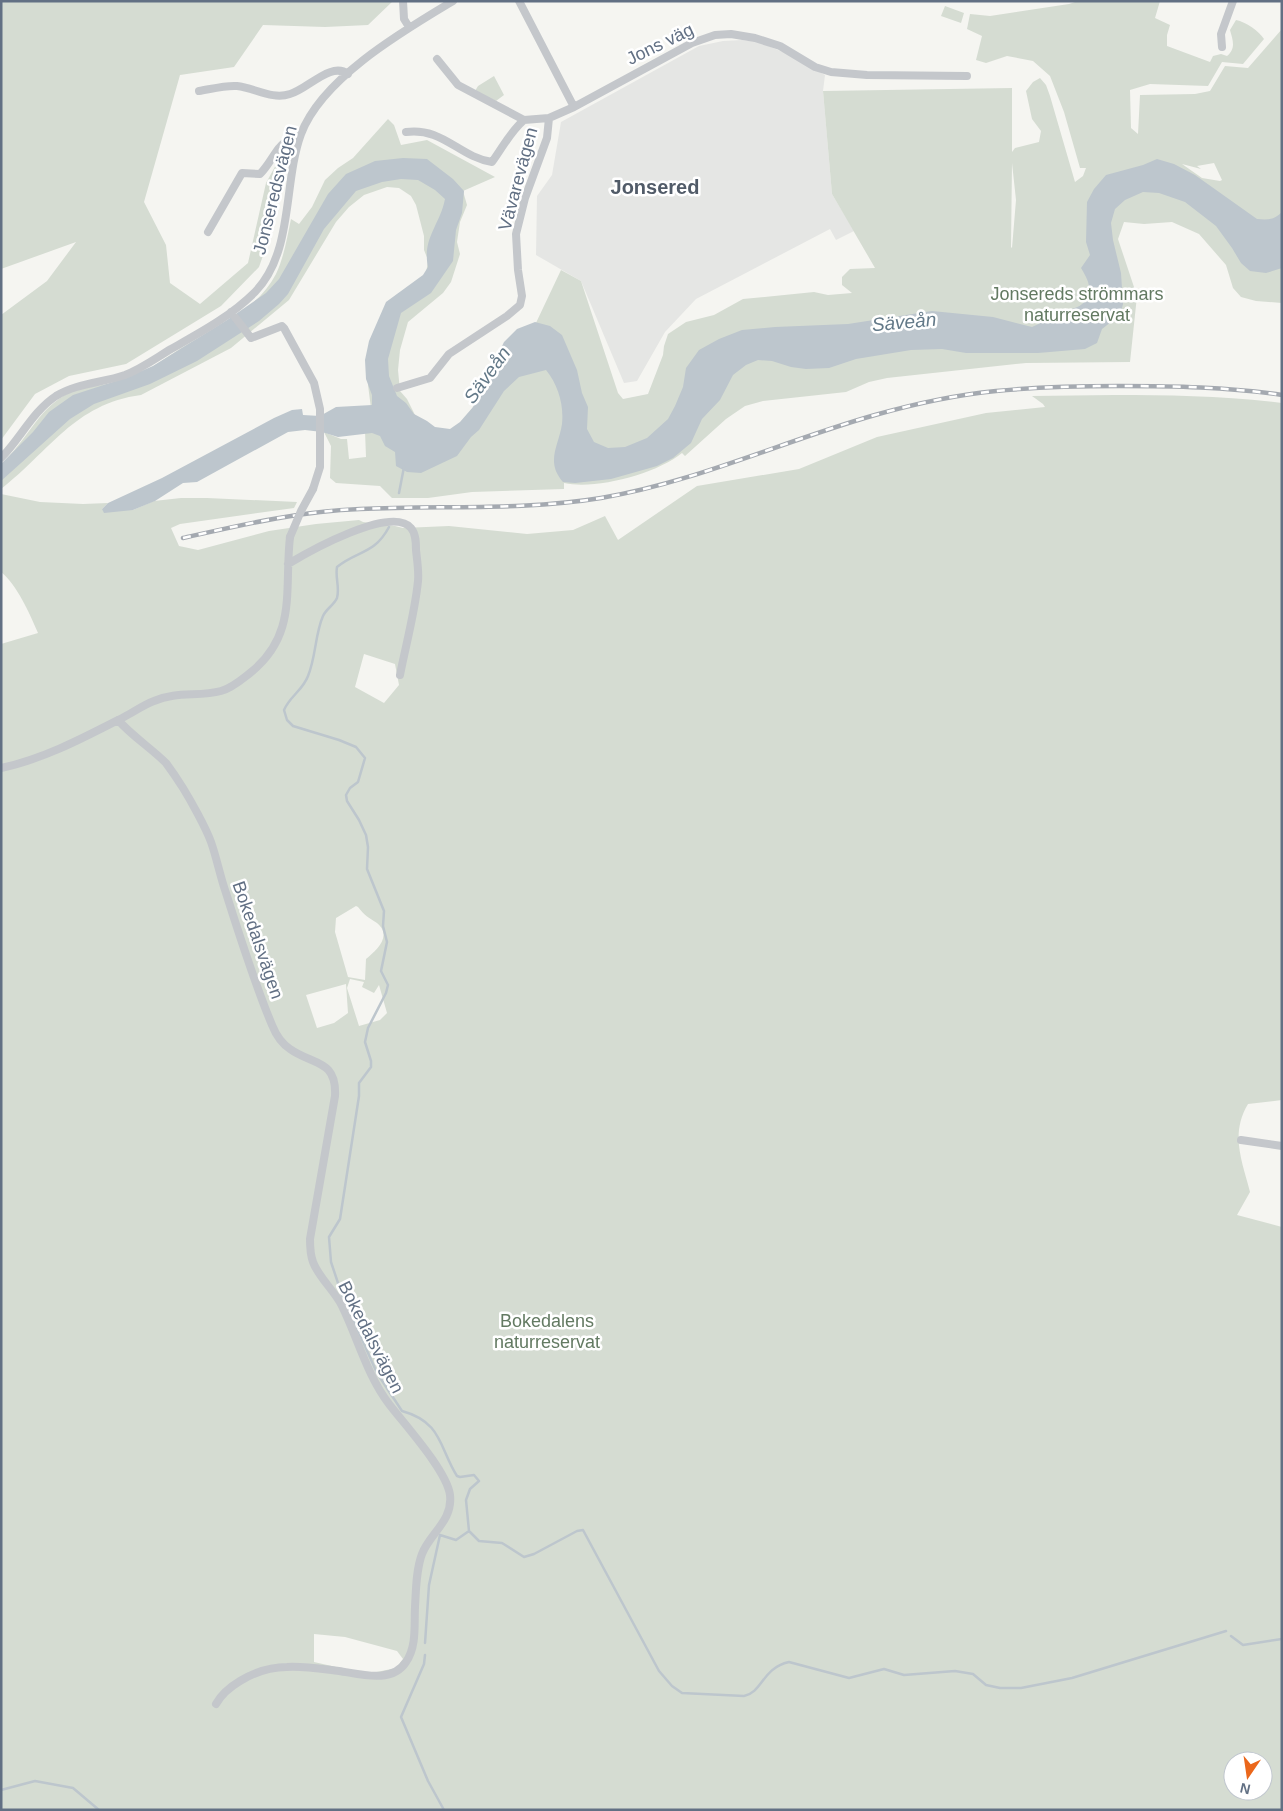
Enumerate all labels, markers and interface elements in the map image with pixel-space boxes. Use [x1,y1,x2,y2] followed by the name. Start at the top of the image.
[623,19,697,69] street label: Jons väg
[249,123,301,257] street label: Jonseredsvägen
[495,125,541,233] street label: Vävarevägen
[611,176,699,198] district label: Jonsered
[990,284,1164,325] park label: Jonsereds strömmars naturreservat
[871,309,937,335] water label: Säveån
[460,343,514,407] water label: Säveån
[229,879,287,1001] street label: Bokedalsvägen
[334,1278,408,1396] street label: Bokedalsvägen
[494,1311,600,1352] park label: Bokedalens naturreservat
[1223,1751,1273,1801] north arrow
[1238,1780,1252,1798] text: N

